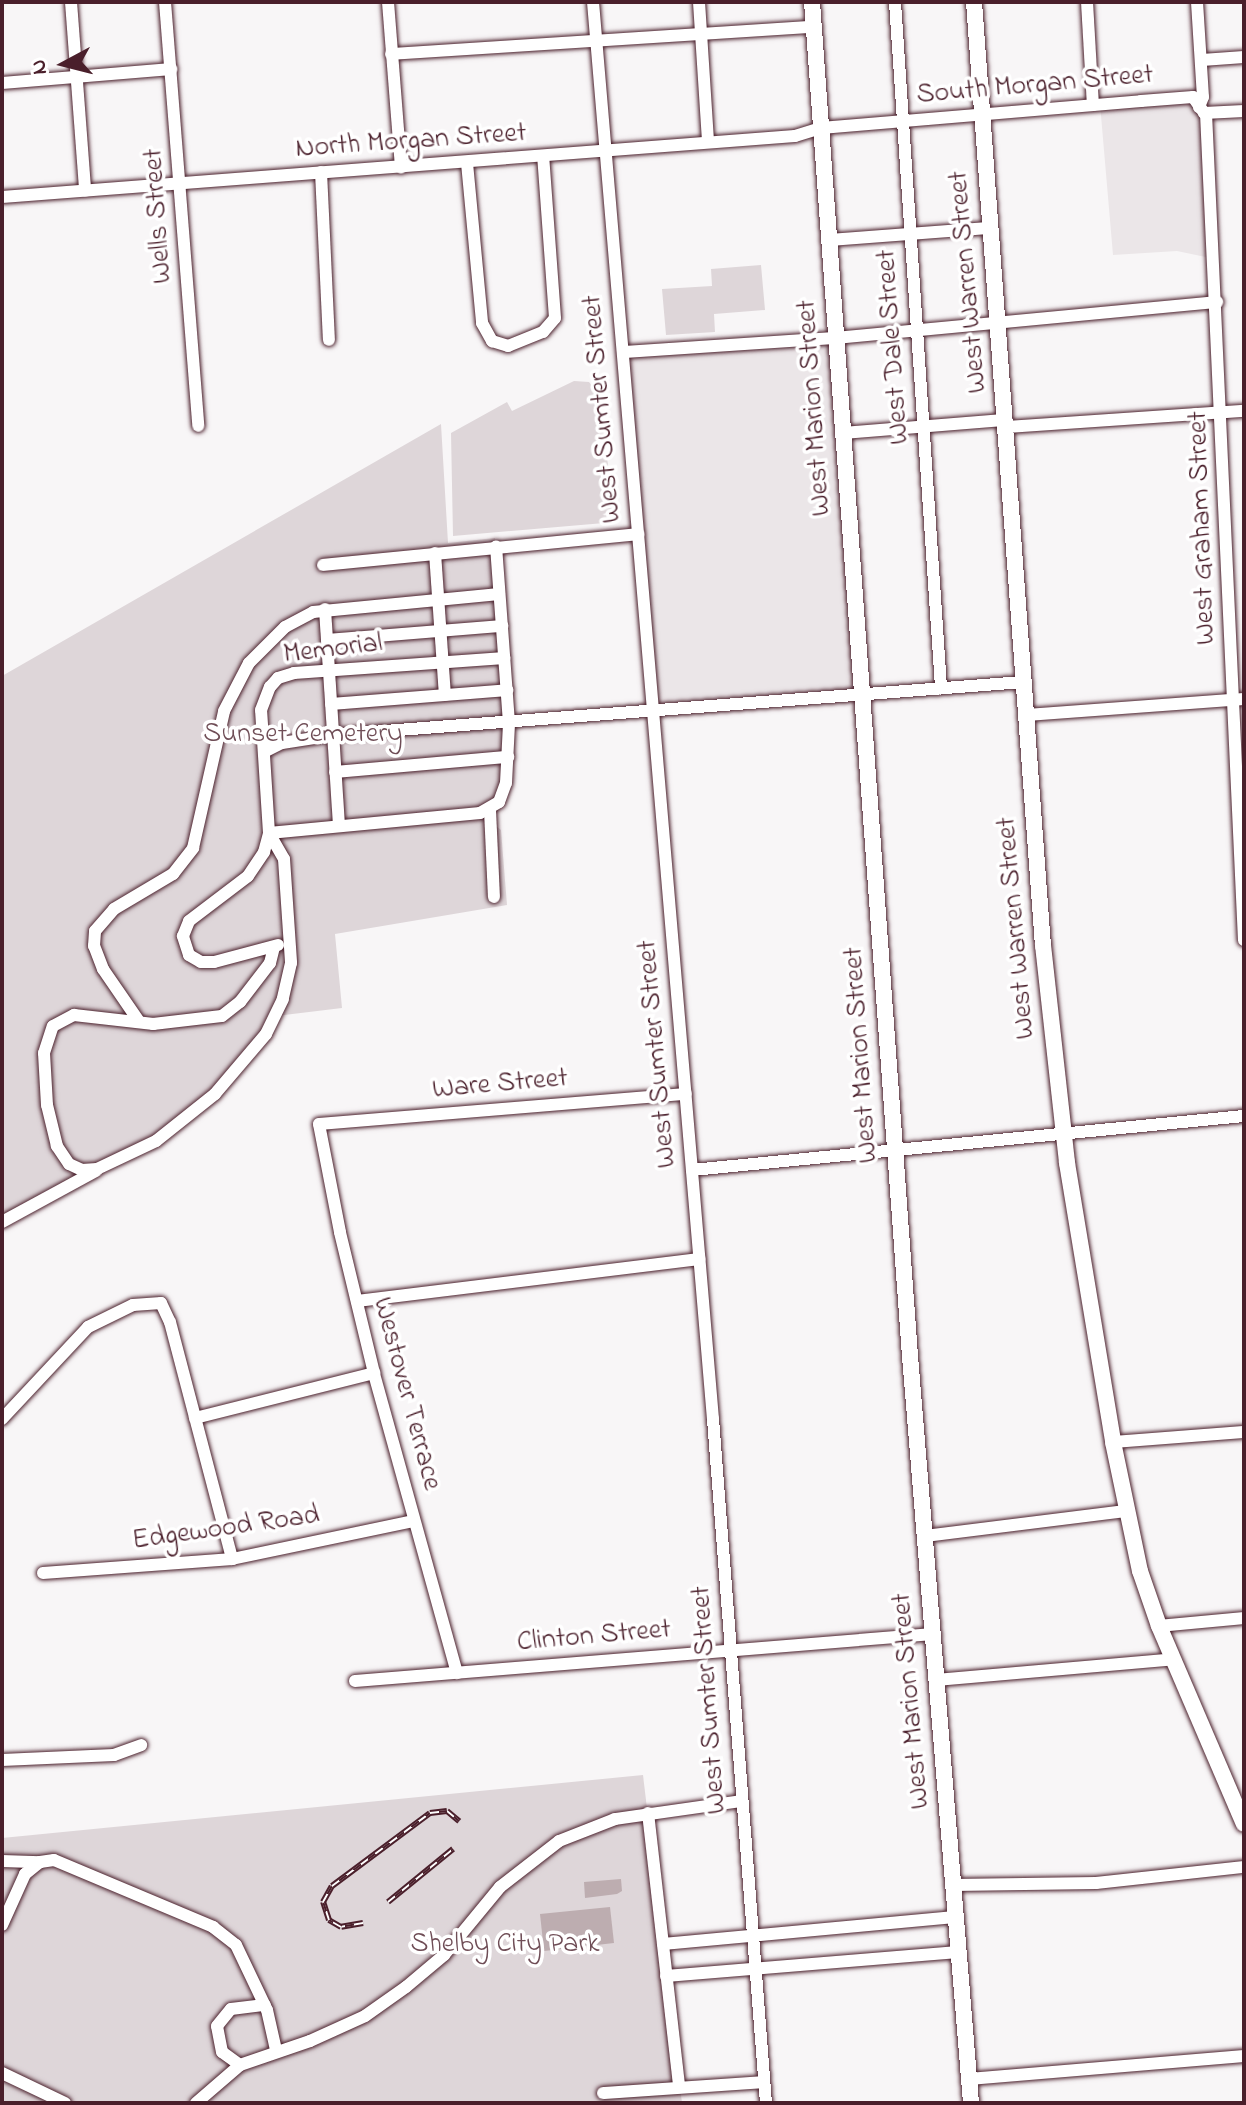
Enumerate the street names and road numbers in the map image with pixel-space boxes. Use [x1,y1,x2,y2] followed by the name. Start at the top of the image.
[915,59,1155,113] street label: South Morgan Street
[295,117,527,167] street label: North Morgan Street
[138,147,180,285] street label: Wells Street
[943,169,995,395] street label: West Warren Street
[870,248,918,446] street label: West Dale Street
[576,294,630,524] street label: West Sumter Street
[791,299,839,517] street label: West Marion Street
[1182,411,1224,645] street label: West Graham Street
[282,627,384,673] street label: Memorial
[991,815,1043,1041] street label: West Warren Street
[631,939,685,1169] street label: West Sumter Street
[838,946,886,1164] street label: West Marion Street
[431,1062,569,1108] street label: Ware Street
[364,1294,448,1494] street label: Westover Terrace
[130,1499,322,1559] street label: Edgewood Road
[685,1585,735,1815] street label: West Sumter Street
[886,1592,938,1810] street label: West Marion Street
[516,1614,672,1660] street label: Clinton Street

